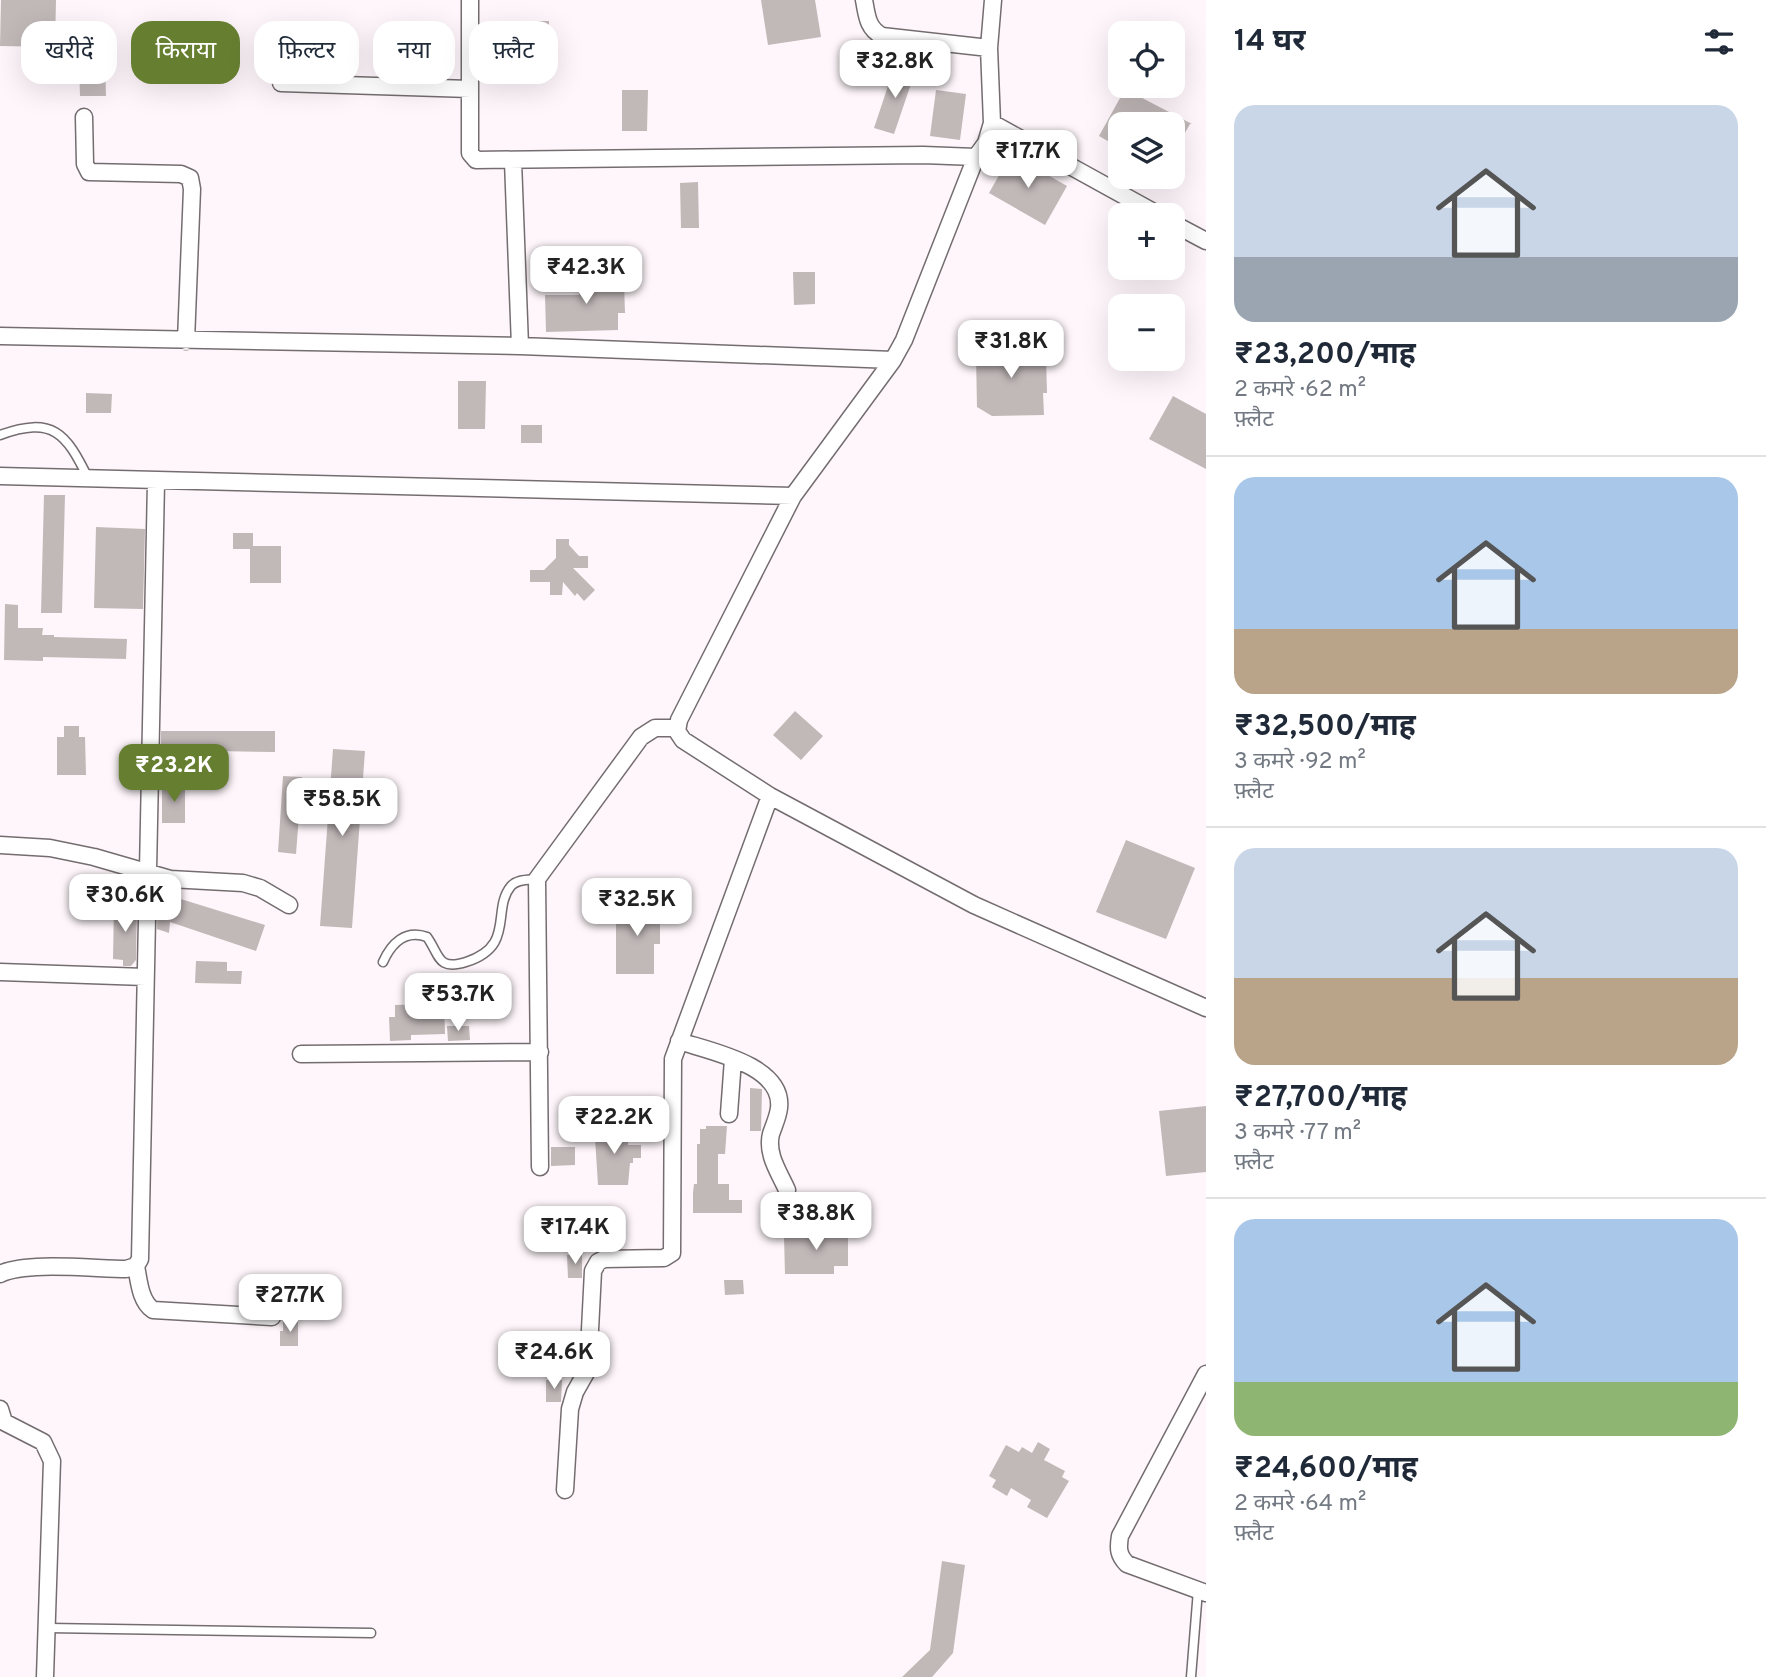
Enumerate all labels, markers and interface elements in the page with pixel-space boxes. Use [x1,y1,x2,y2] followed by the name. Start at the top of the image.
[21,21,117,84] chip: खरीदें
[131,21,240,84] chip: किराया
[254,21,359,84] chip: फ़िल्टर
[373,21,455,84] chip: नया
[469,21,558,84] chip: फ़्लैट
[1108,21,1185,371] map controls
[1108,21,1185,98] button: locate
[1700,23,1738,61] icon: filters
[1234,24,1305,61] text: 14 घर
[838,41,952,100] pin: ₹32.8K
[856,48,934,77] text: ₹32.8K
[1108,112,1185,189] button: layers
[971,130,1085,190] pin: ₹17.7K
[995,138,1061,167] text: ₹17.7K
[1423,150,1549,276] icon: home
[1108,203,1185,280] button: +
[529,246,643,306] pin: ₹42.3K
[546,254,626,283] text: ₹42.3K
[1108,294,1185,371] button: −
[954,320,1068,380] pin: ₹31.8K
[974,328,1048,357] text: ₹31.8K
[1234,337,1416,374] text: ₹23,200/माह
[1234,376,1366,405] text: 2 कमरे · 62 m²
[1234,406,1274,435] text: फ़्लैट
[1423,522,1549,648] icon: home
[1234,709,1416,746] text: ₹32,500/माह
[117,744,231,804] pin: ₹23.2K
[1234,748,1366,777] text: 3 कमरे · 92 m²
[135,752,213,781] text: ₹23.2K
[285,778,399,838] pin: ₹58.5K
[1234,778,1274,807] text: फ़्लैट
[302,786,382,815] text: ₹58.5K
[68,874,182,934] pin: ₹30.6K
[580,878,694,938] pin: ₹32.5K
[85,882,165,911] text: ₹30.6K
[598,886,676,915] text: ₹32.5K
[1423,893,1549,1019] icon: home
[401,974,515,1033] pin: ₹53.7K
[421,981,495,1010] text: ₹53.7K
[1234,1080,1407,1117] text: ₹27,700/माह
[557,1096,671,1156] pin: ₹22.2K
[574,1104,654,1133] text: ₹22.2K
[1234,1119,1361,1148] text: 3 कमरे · 77 m²
[1234,1149,1274,1178] text: फ़्लैट
[759,1192,873,1252] pin: ₹38.8K
[776,1200,856,1229] text: ₹38.8K
[518,1206,632,1266] pin: ₹17.4K
[540,1214,610,1243] text: ₹17.4K
[1423,1264,1549,1390] icon: home
[233,1274,347,1334] pin: ₹27.7K
[255,1282,325,1311] text: ₹27.7K
[497,1332,611,1391] pin: ₹24.6K
[514,1339,594,1368] text: ₹24.6K
[1234,1451,1418,1488] text: ₹24,600/माह
[1234,1490,1366,1519] text: 2 कमरे · 64 m²
[1234,1520,1274,1549] text: फ़्लैट

